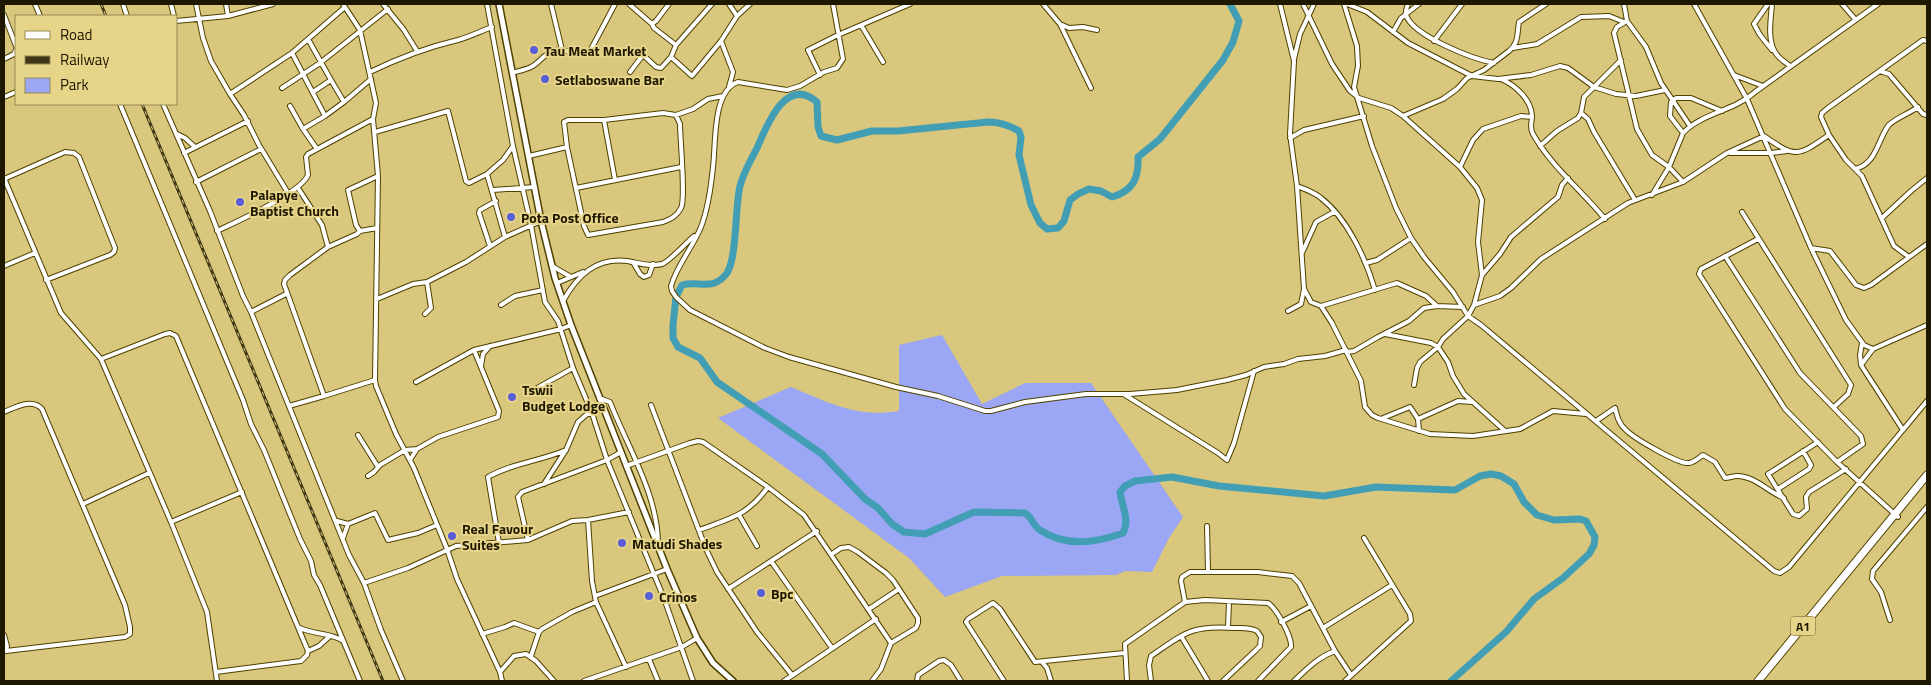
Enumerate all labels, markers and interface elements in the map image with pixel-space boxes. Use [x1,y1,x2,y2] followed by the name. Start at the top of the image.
[15,15,178,105] legend
[60,23,92,46] text: Road
[544,40,646,61] place label: Tau Meat Market
[528,44,540,56] marker: Tau Meat Market
[60,48,110,71] text: Railway
[555,69,664,90] place label: Setlaboswane Bar
[60,73,89,96] text: Park
[539,73,551,85] marker: Setlaboswane Bar
[250,184,339,221] place label: Palapye Baptist Church
[234,196,246,208] marker: Palapye Baptist Church
[521,207,619,228] place label: Pota Post Office
[505,211,517,223] marker: Pota Post Office
[522,379,605,416] place label: Tswii Budget Lodge
[506,391,518,403] marker: Tswii Budget Lodge
[462,518,533,555] place label: Real Favour Suites
[446,530,458,542] marker: Real Favour Suites
[632,533,723,554] place label: Matudi Shades
[616,537,628,549] marker: Matudi Shades
[771,583,793,604] place label: Bpc
[659,586,698,607] place label: Crinos
[755,587,767,599] marker: Bpc
[643,590,655,602] marker: Crinos
[1790,616,1816,636] road number: A1

